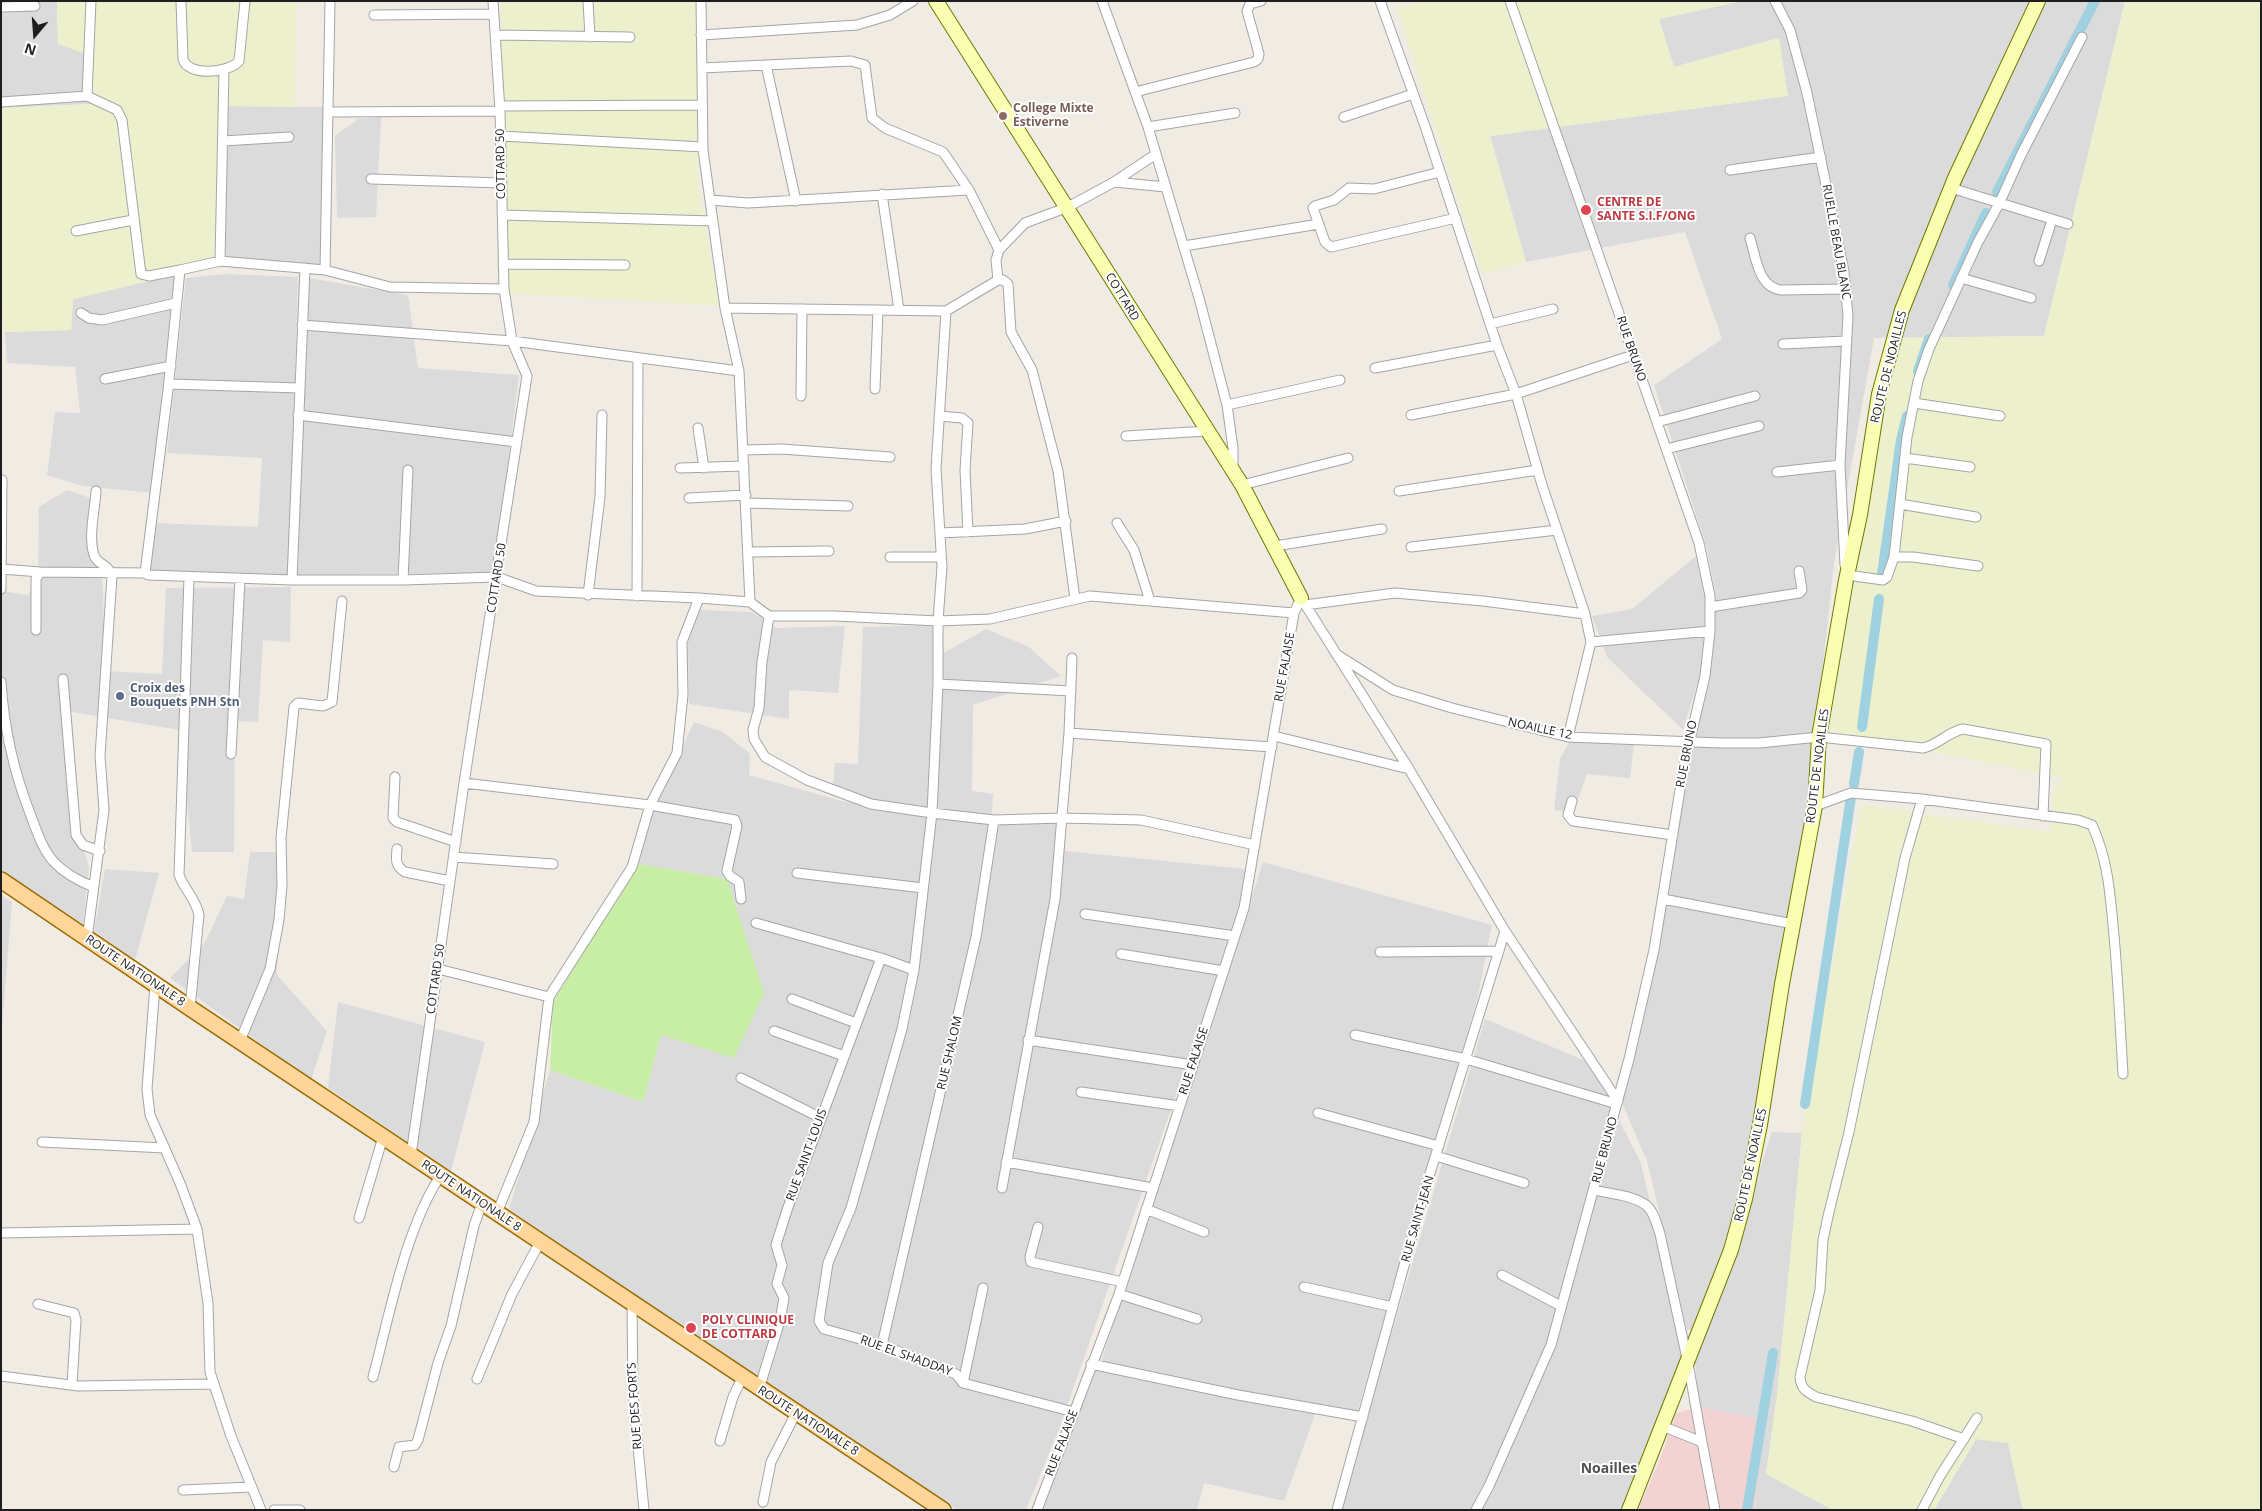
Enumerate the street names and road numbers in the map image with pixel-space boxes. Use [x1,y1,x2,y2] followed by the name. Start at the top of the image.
[493,129,509,199] street label: COTTARD 50
[1819,183,1853,301] street label: RUELLE BEAU BLANC
[1102,270,1142,324] street label: COTTARD
[1868,309,1910,425] street label: ROUTE DE NOAILLES
[1613,314,1649,384] street label: RUE BRUNO
[484,542,510,614] street label: COTTARD 50
[1272,631,1298,703] street label: RUE FALAISE
[1804,708,1832,824] street label: ROUTE DE NOAILLES
[1507,715,1573,743] street label: NOAILLE 12
[1673,719,1701,789] street label: RUE BRUNO
[82,932,188,1010] street label: ROUTE NATIONALE 8
[424,943,448,1015] street label: COTTARD 50
[935,1015,965,1091] street label: RUE SHALOM
[1176,1025,1212,1097] street label: RUE FALAISE
[784,1107,830,1203] street label: RUE SAINT-LOUIS
[1732,1107,1770,1223] street label: ROUTE DE NOAILLES
[1589,1115,1621,1185] street label: RUE BRUNO
[418,1157,524,1235] street label: ROUTE NATIONALE 8
[1399,1174,1437,1264] street label: RUE SAINT-JEAN
[858,1333,954,1379] street label: RUE EL SHADDAY
[625,1362,645,1450] street label: RUE DES FORTS
[755,1383,861,1459] street label: ROUTE NATIONALE 8
[1043,1408,1081,1478] street label: RUE FALAISE

